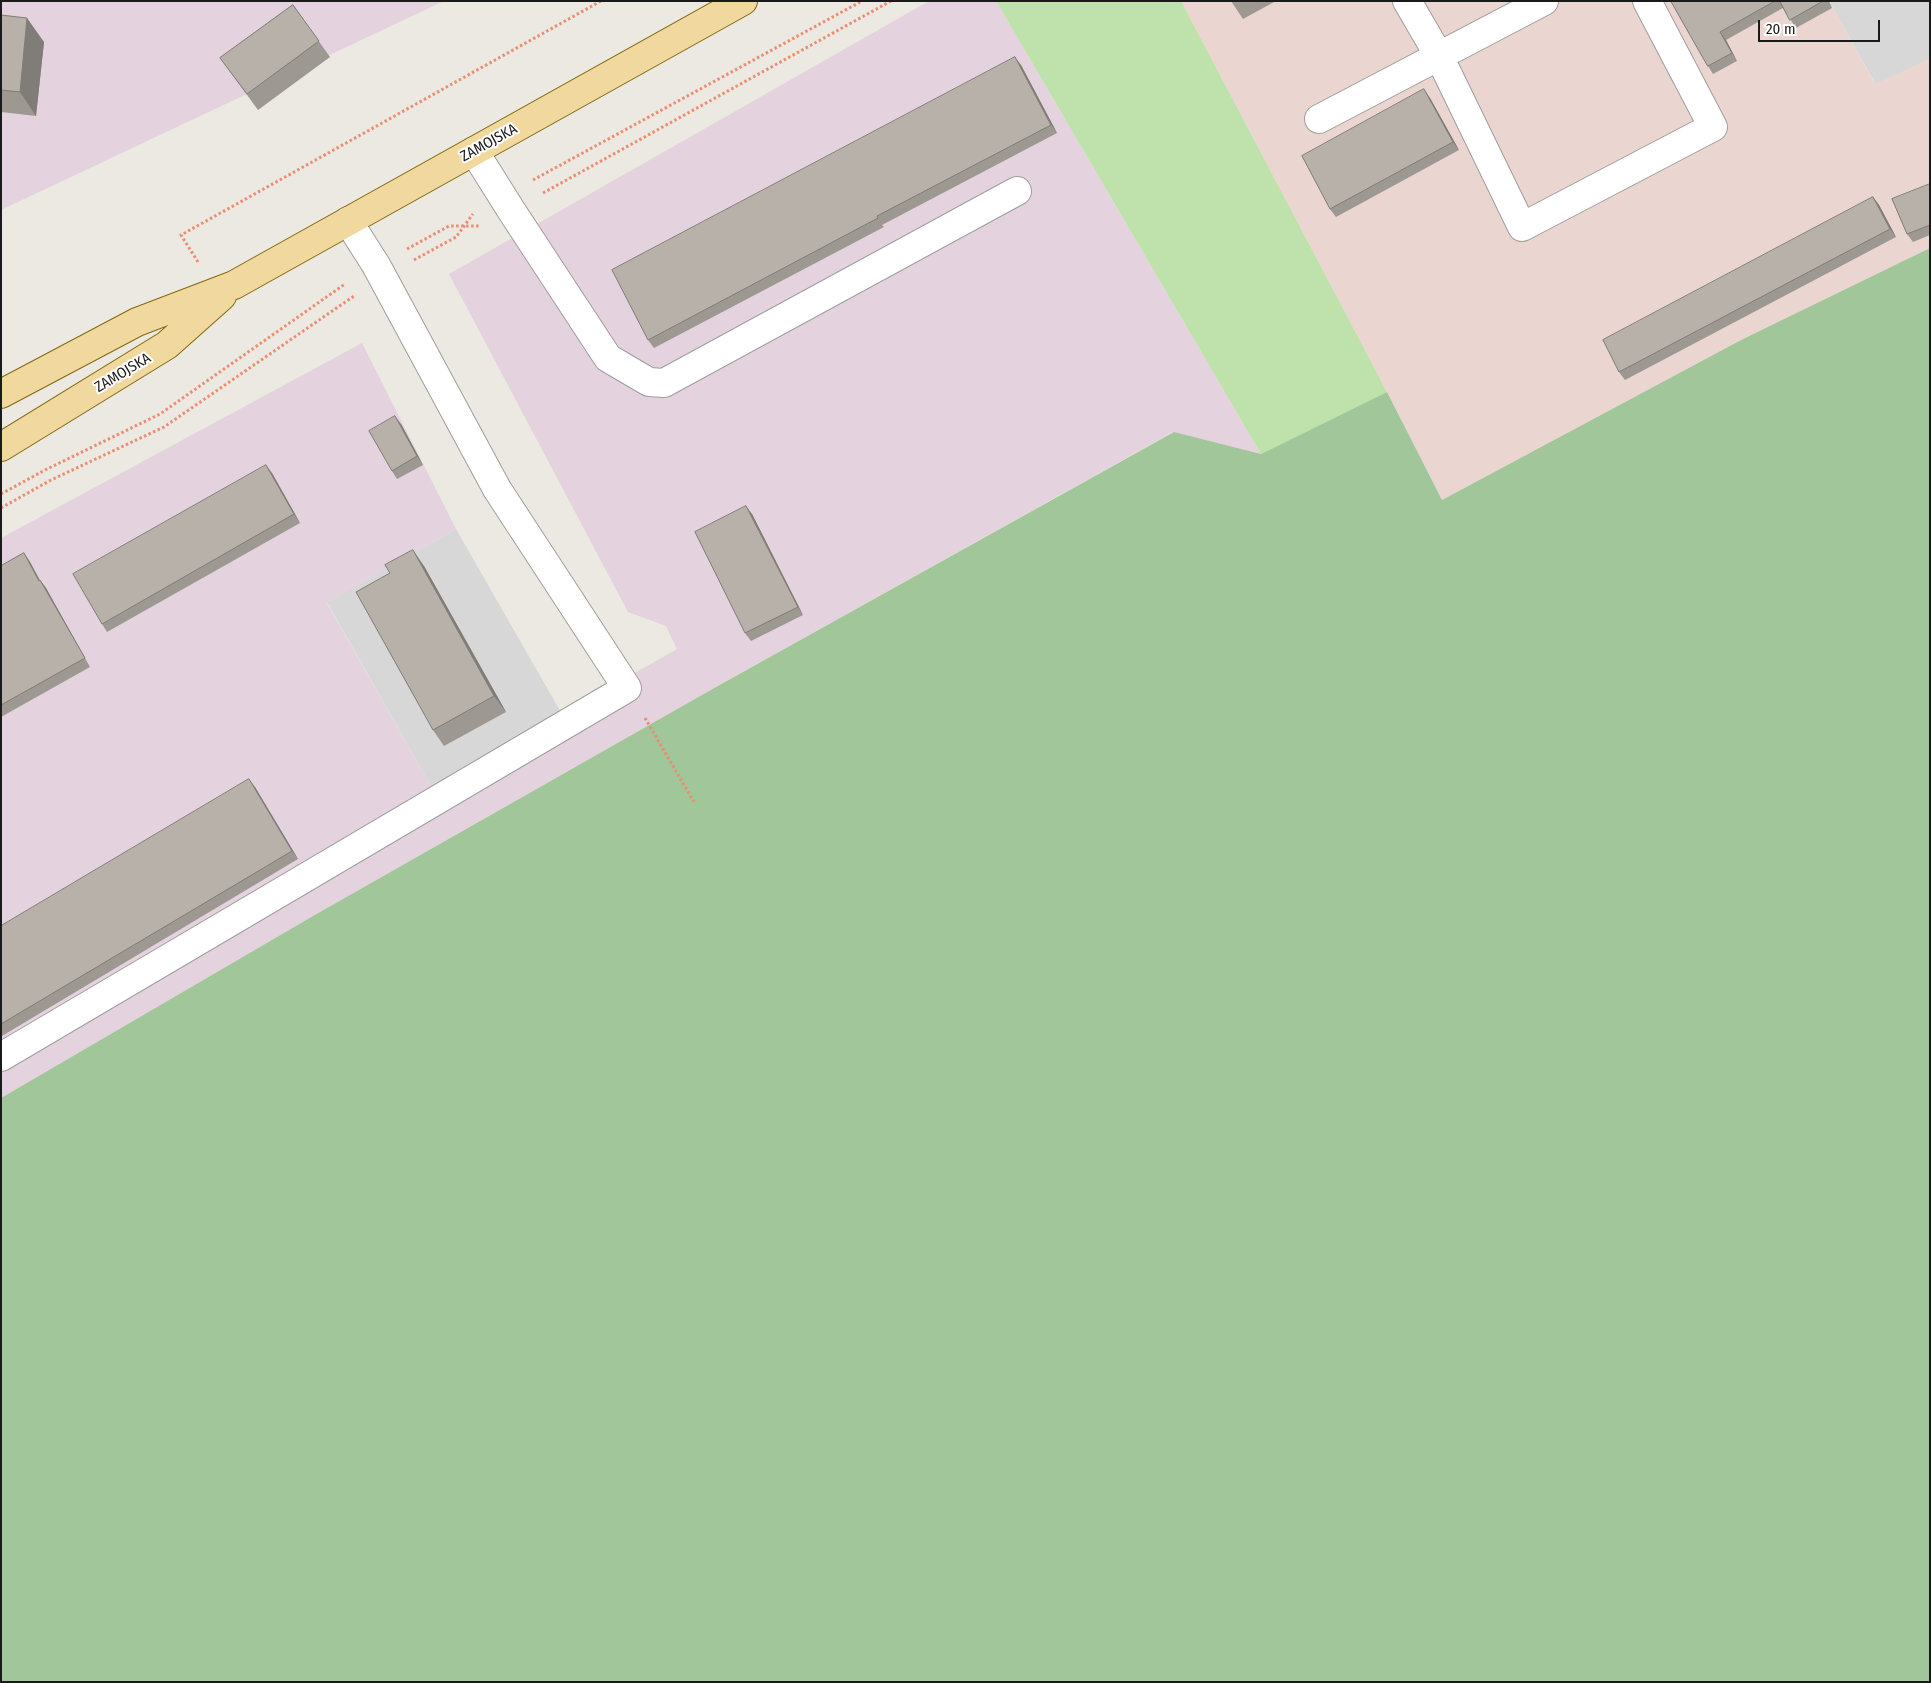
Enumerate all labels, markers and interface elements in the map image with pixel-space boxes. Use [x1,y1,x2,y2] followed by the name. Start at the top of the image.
[1761,10,1884,42] scale bar
[1766,20,1796,38] text: 20 m
[457,120,521,166] street label: ZAMOJSKA
[92,349,154,397] street label: ZAMOJSKA

